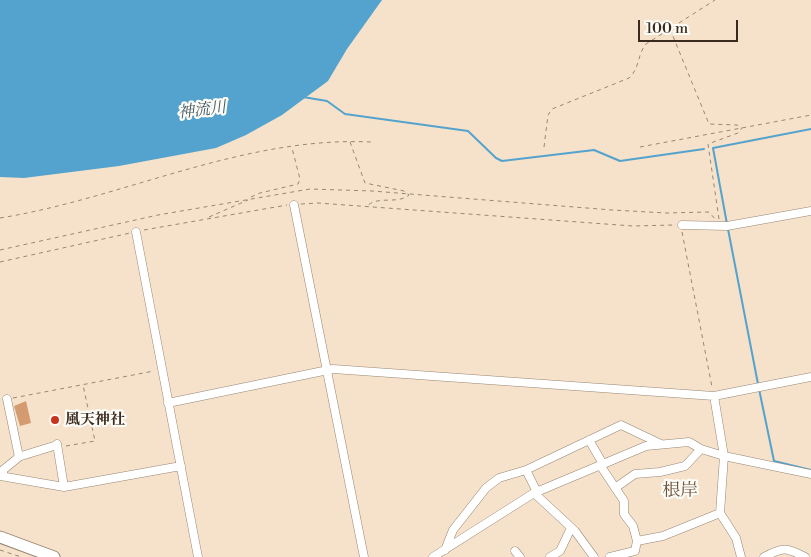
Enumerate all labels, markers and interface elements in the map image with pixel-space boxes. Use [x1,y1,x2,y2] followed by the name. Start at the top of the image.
[641,10,741,42] scale bar
[646,19,688,38] text: 100 m
[177,99,227,123] water label: 神流川
[65,411,125,429] place label: 風天神社
[49,414,61,426] marker: 風天神社
[662,481,698,503] district label: 根岸

